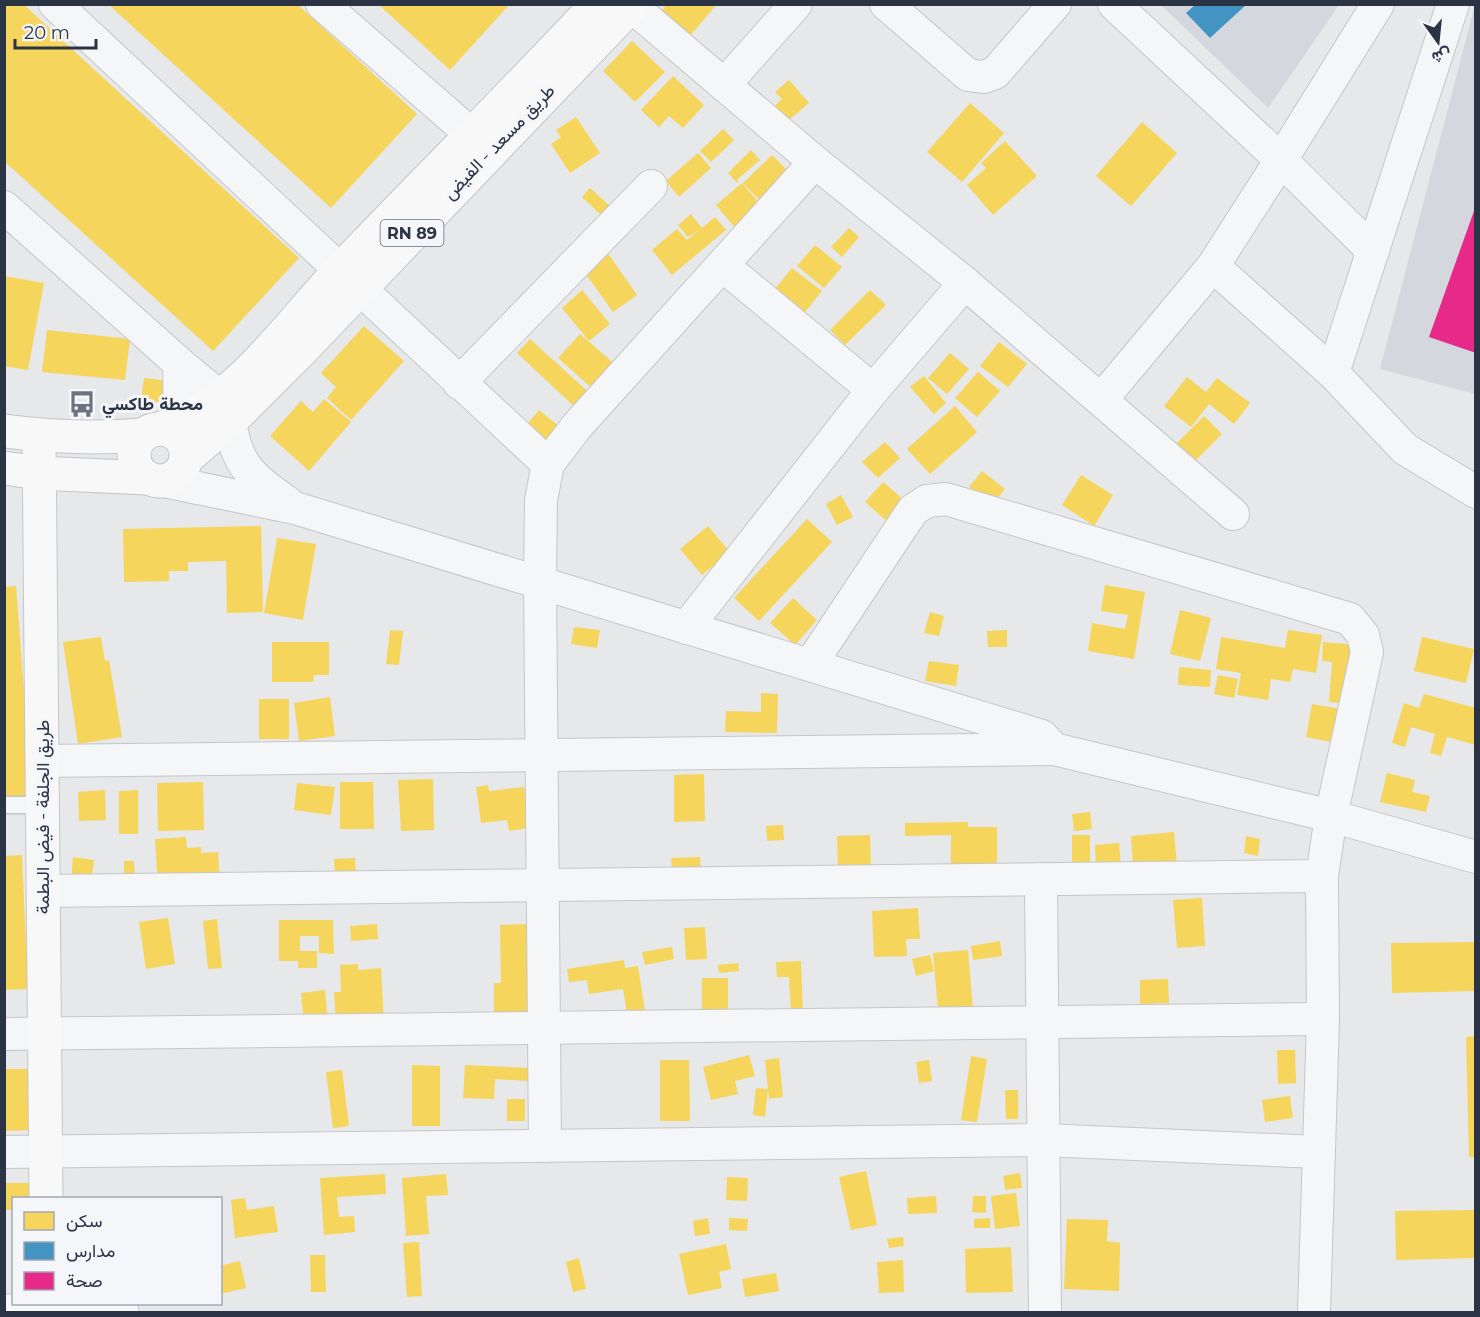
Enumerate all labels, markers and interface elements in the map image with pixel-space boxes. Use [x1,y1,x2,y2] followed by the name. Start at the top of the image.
[15,12,96,50] scale bar
[1408,12,1468,72] north arrow
[24,22,70,44] text: 20 m
[1430,44,1454,68] text: ش
[438,80,560,204] street label: طريق مسعد - الفيض
[380,220,444,246] road number: RN 89
[67,389,97,419] bus stop icon: محطة طاكسي
[102,393,203,419] place label: محطة طاكسي
[32,720,54,914] street label: طريق الجلفة - فيض البطمة
[12,1197,222,1305] legend
[66,1210,102,1232] text: سكن
[66,1240,115,1262] text: مدارس
[66,1270,103,1292] text: صحة

